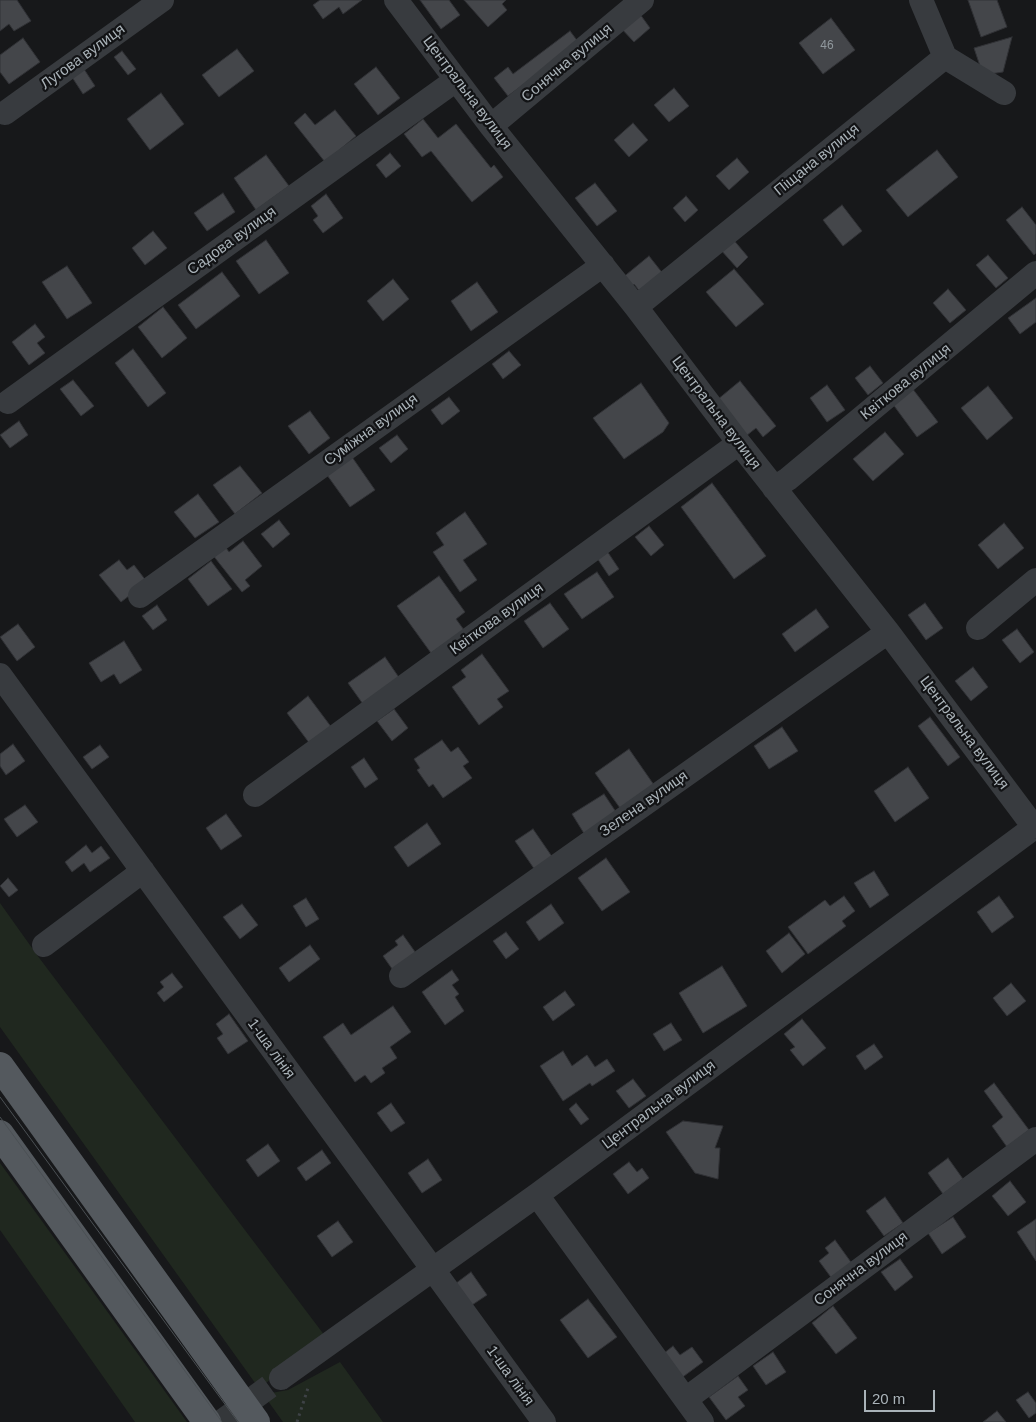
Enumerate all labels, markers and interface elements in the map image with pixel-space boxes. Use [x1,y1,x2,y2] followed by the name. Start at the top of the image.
[37,20,129,94] street label: Лугова вулиця
[518,20,616,106] street label: Сонячна вулиця
[418,33,516,153] street label: Центральна вулиця
[820,39,834,53] house number: 46
[771,120,863,200] street label: Піщана вулиця
[184,203,280,279] street label: Садова вулиця
[857,340,955,424] street label: Квіткова вулиця
[667,353,765,473] street label: Центральна вулиця
[321,390,421,470] street label: Суміжна вулиця
[447,579,547,659] street label: Квіткова вулиця
[915,673,1013,793] street label: Центральна вулиця
[596,767,692,841] street label: Зелена вулиця
[243,1016,299,1082] street label: 1-ша лінія
[599,1056,719,1154] street label: Центральна вулиця
[811,1228,911,1310] street label: Сонячна вулиця
[482,1343,538,1409] street label: 1-ша лінія
[866,1380,937,1412] scale bar
[872,1390,905,1407] text: 20 m

